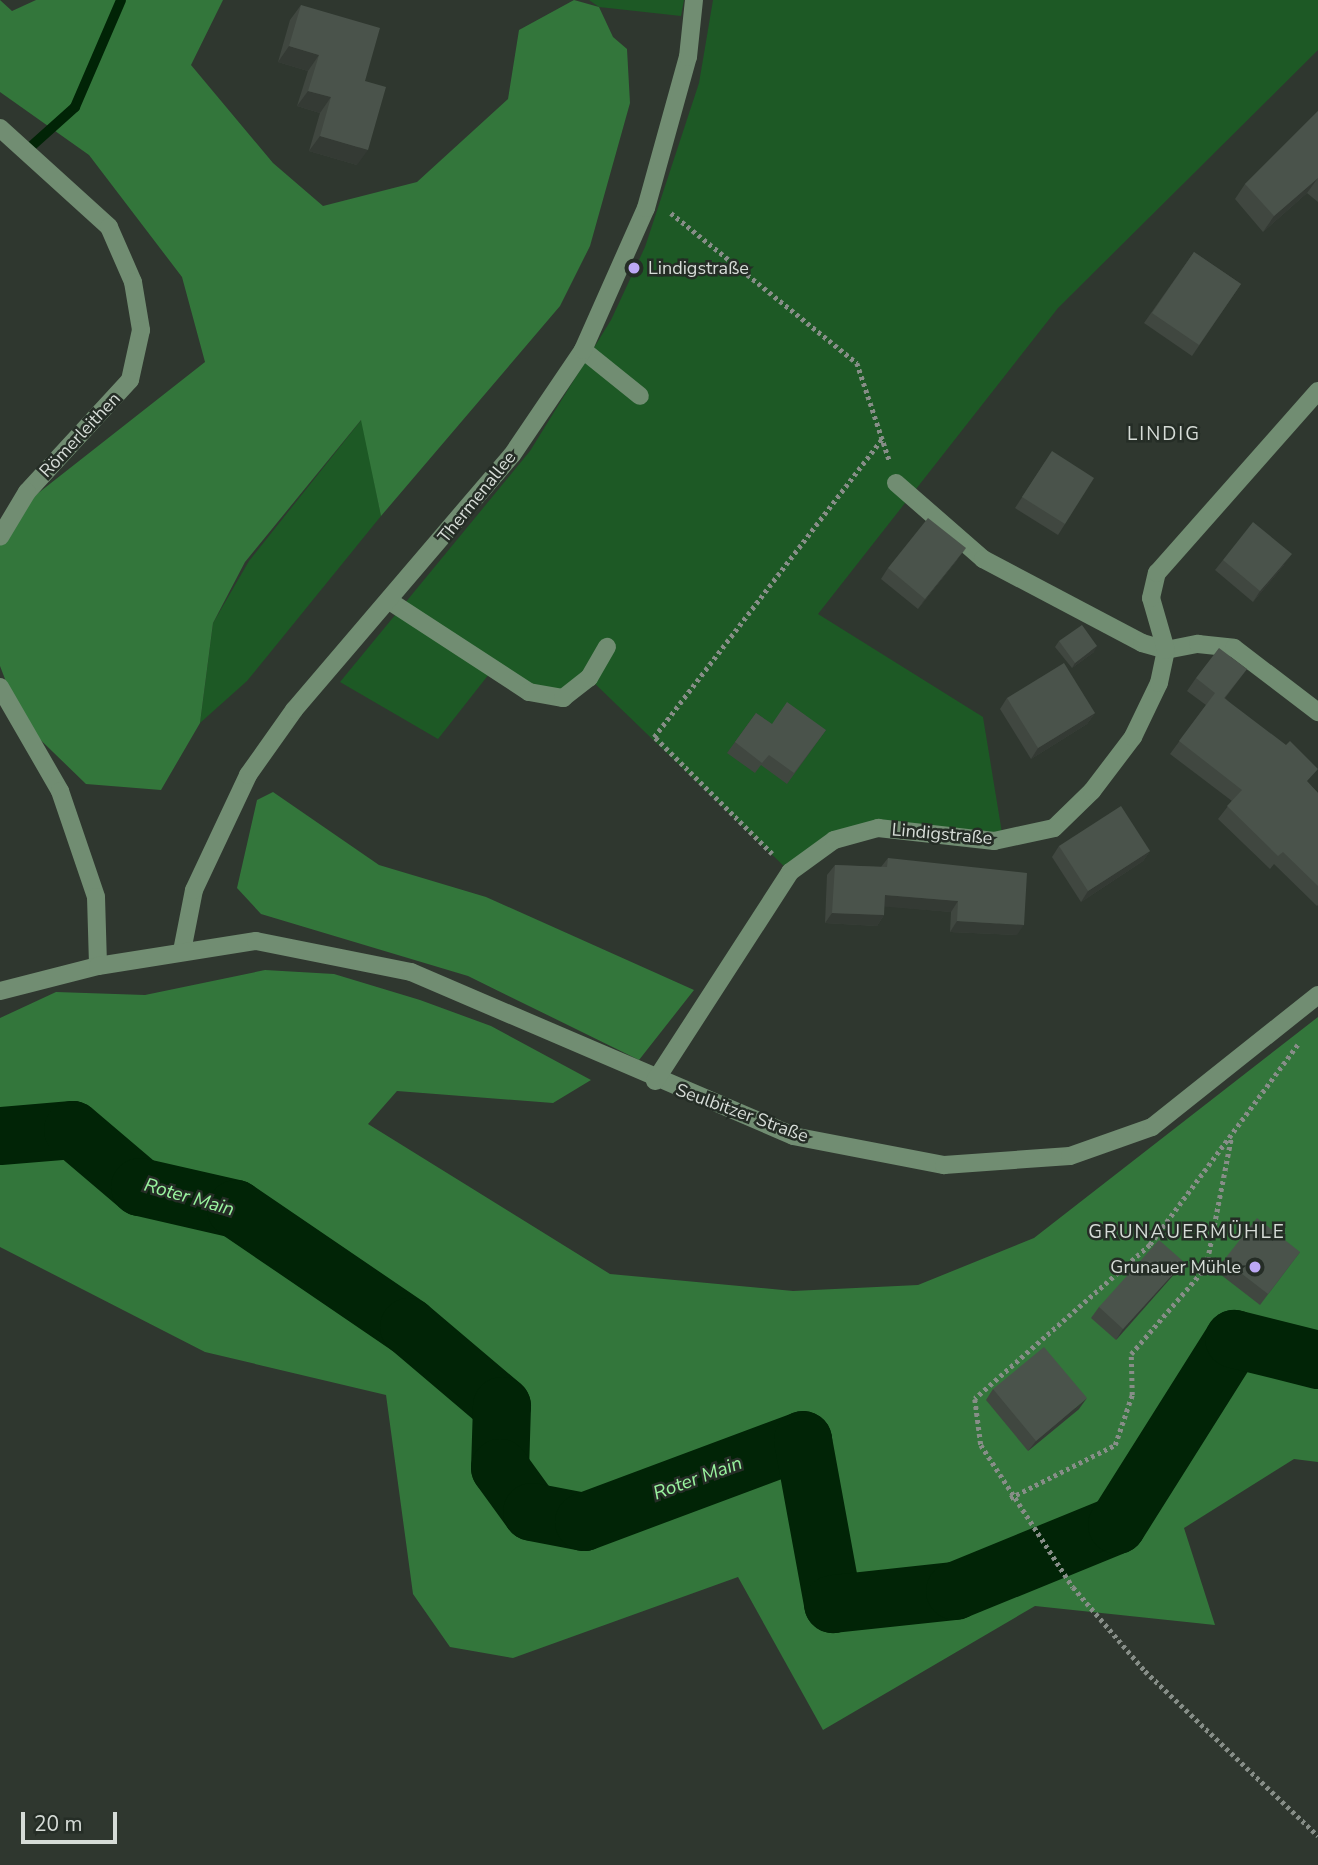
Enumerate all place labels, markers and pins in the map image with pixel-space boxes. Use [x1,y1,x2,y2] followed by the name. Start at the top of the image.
[648,257,749,279] place label: Lindigstraße
[626,260,642,276] marker: Lindigstraße
[1110,1256,1241,1278] place label: Grunauer Mühle
[1247,1259,1263,1275] marker: Grunauer Mühle

